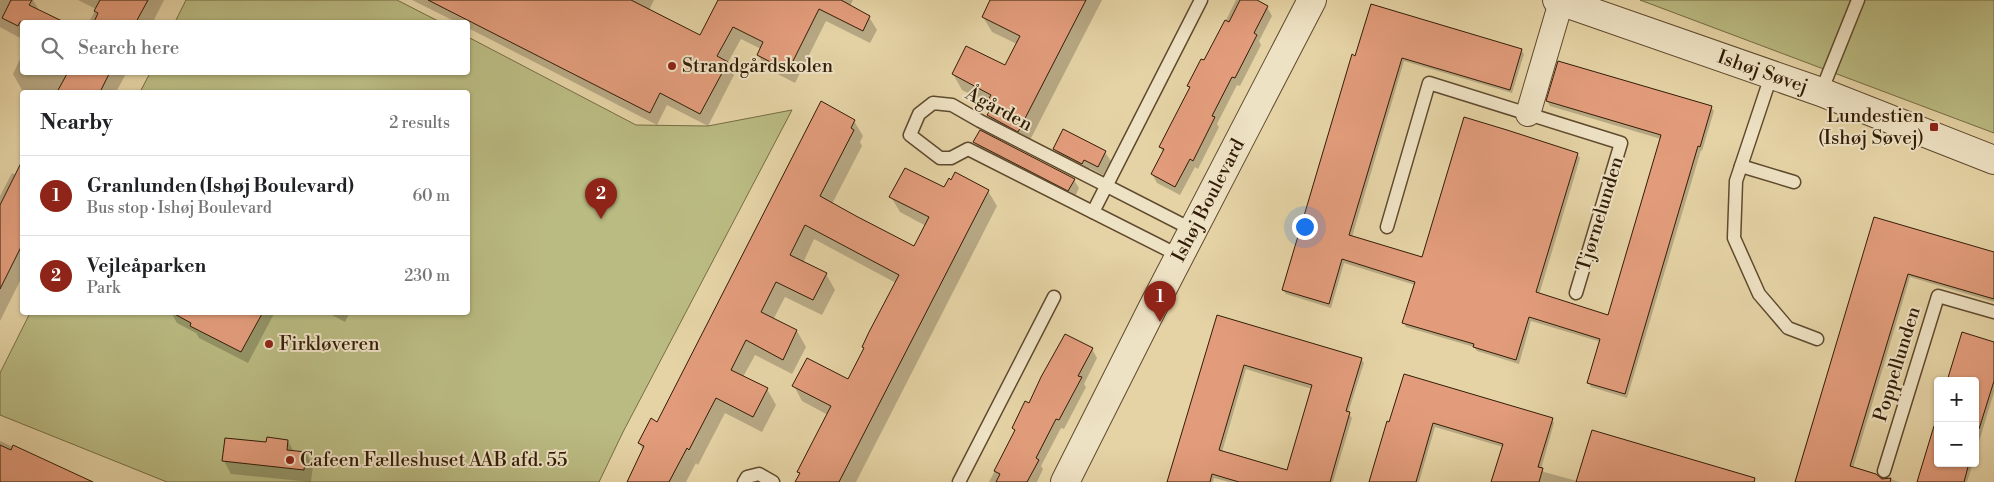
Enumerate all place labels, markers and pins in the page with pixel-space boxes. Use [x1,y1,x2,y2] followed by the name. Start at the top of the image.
[682,54,833,78] place label: Strandgårdskolen
[666,60,678,72] marker: Strandgårdskolen
[1818,104,1924,150] place label: Lundestien (Ishøj Søvej)
[1928,121,1940,133] marker: Lundestien (Ishøj Søvej)
[585,178,617,219] pin: 2
[1144,281,1176,322] pin: 1
[279,332,379,356] place label: Firkløveren
[263,338,275,350] marker: Firkløveren
[300,448,567,472] place label: Cafeen Fælleshuset AAB afd. 55
[284,454,296,466] marker: Cafeen Fælleshuset AAB afd. 55

